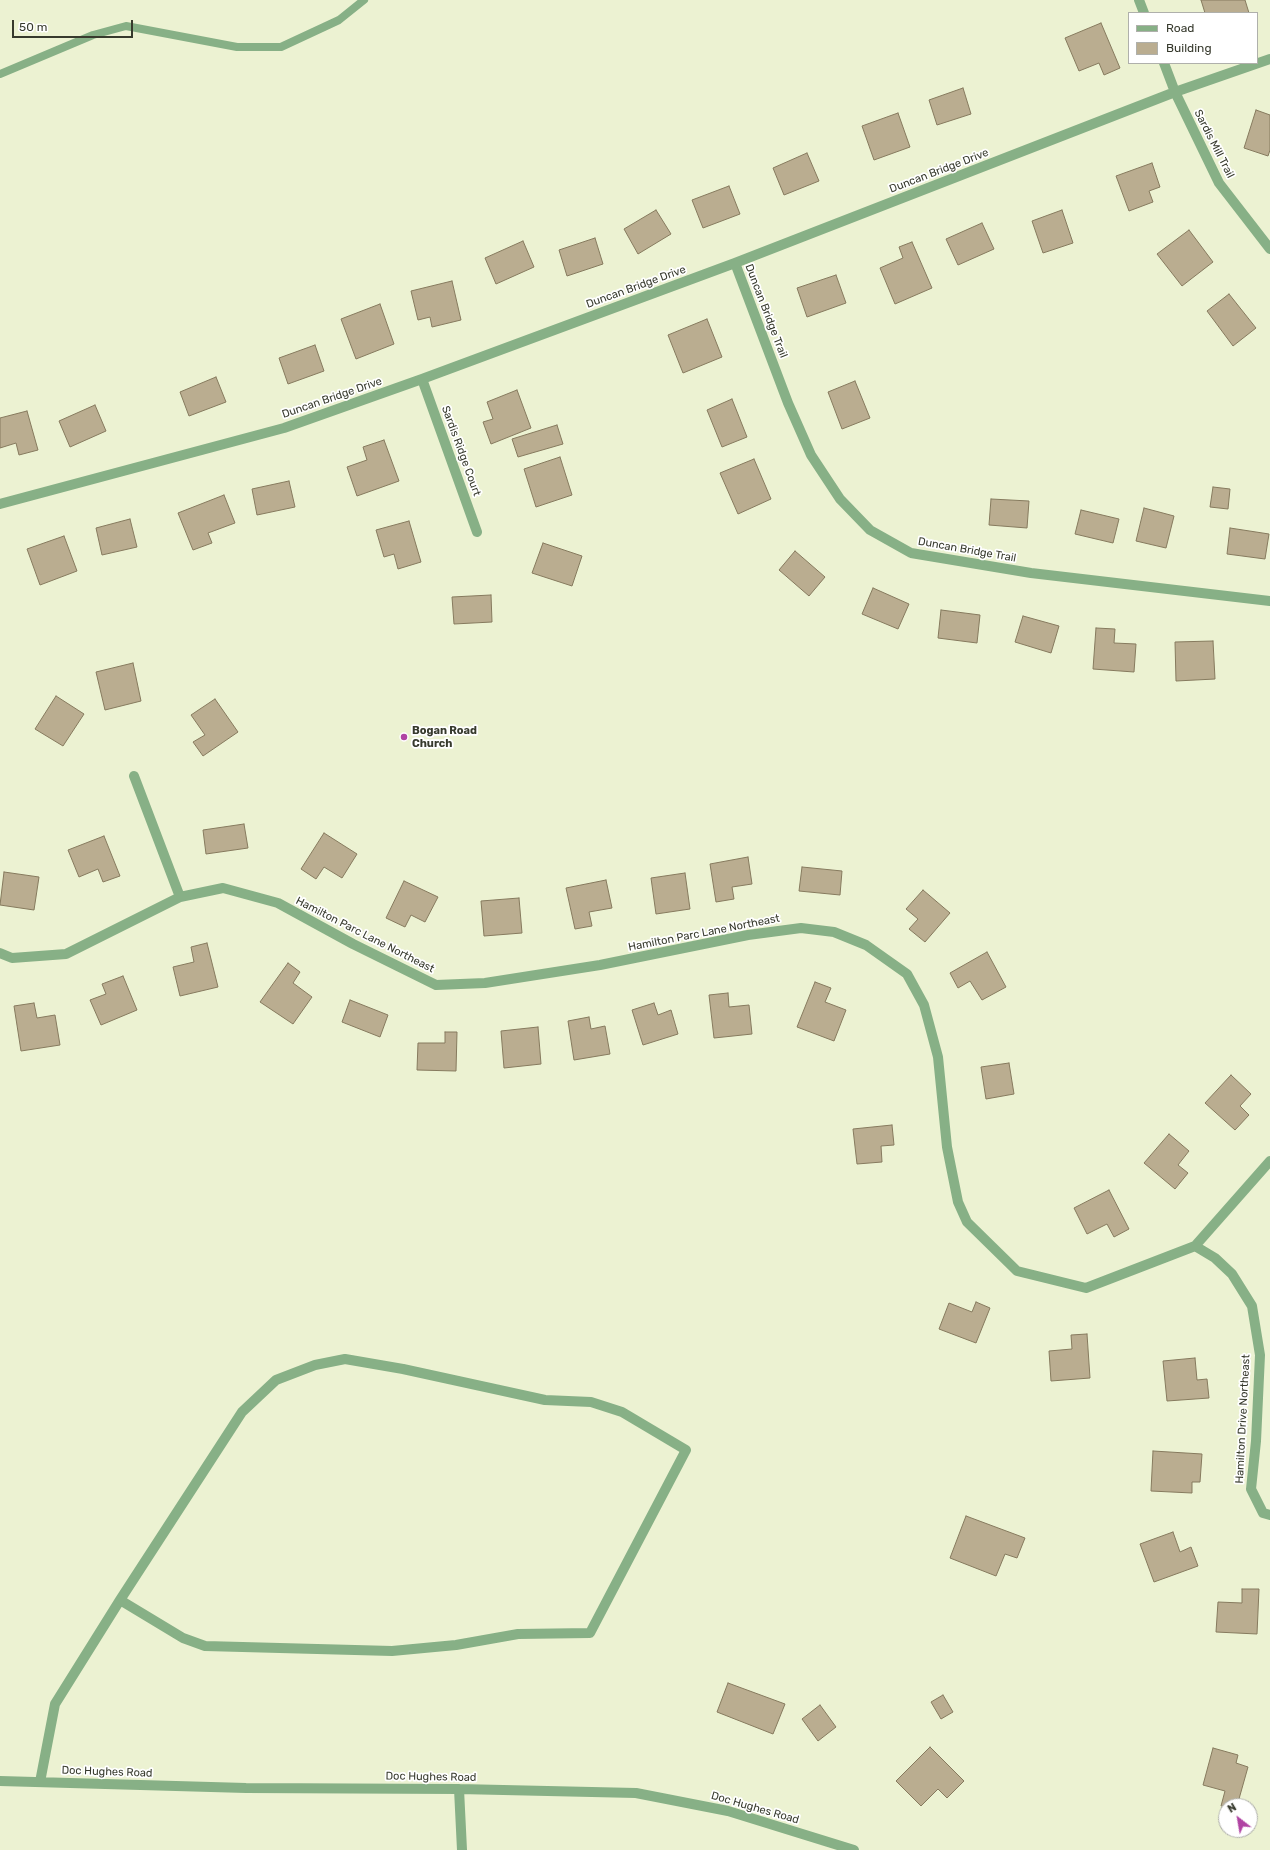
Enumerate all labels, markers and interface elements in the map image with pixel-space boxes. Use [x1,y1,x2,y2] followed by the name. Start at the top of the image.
[14,12,135,38] scale bar
[1128,12,1258,64] legend
[19,20,47,34] text: 50 m
[1166,21,1194,35] text: Road
[1166,41,1212,55] text: Building
[1191,108,1237,180] street label: Sardis Mill Trail
[888,146,990,196] street label: Duncan Bridge Drive
[742,262,790,360] street label: Duncan Bridge Trail
[584,263,688,311] street label: Duncan Bridge Drive
[280,375,384,421] street label: Duncan Bridge Drive
[439,404,483,498] street label: Sardis Ridge Court
[917,535,1017,565] street label: Duncan Bridge Trail
[412,724,477,750] place label: Bogan Road Church
[399,732,409,742] marker: Bogan Road Church
[293,894,437,976] street label: Hamilton Parc Lane Northeast
[627,912,781,954] street label: Hamilton Parc Lane Northeast
[1233,1354,1253,1484] street label: Hamilton Drive Northeast
[61,1764,153,1780] street label: Doc Hughes Road
[385,1770,477,1784] street label: Doc Hughes Road
[709,1789,801,1827] street label: Doc Hughes Road
[1218,1798,1258,1838] north arrow
[1225,1801,1239,1816] text: N

